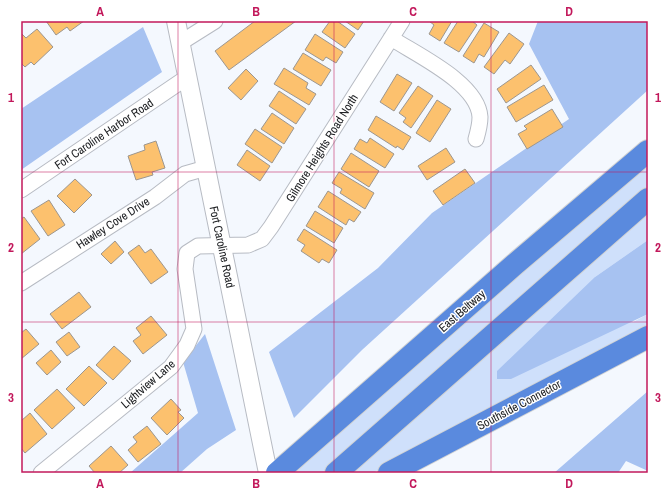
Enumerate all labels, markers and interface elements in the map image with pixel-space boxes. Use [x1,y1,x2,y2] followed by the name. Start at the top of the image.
[96,3,104,20] text: A
[252,3,260,20] text: B
[409,3,417,20] text: C
[565,3,573,20] text: D
[8,89,14,106] text: 1
[655,89,661,106] text: 1
[282,91,362,205] street label: Gilmore Heights Road North
[51,95,157,173] street label: Fort Caroline Harbor Road
[73,193,153,253] street label: Hawley Cove Drive
[206,205,238,289] street label: Fort Caroline Road
[8,239,14,256] text: 2
[655,239,661,256] text: 2
[435,286,489,336] street label: East Beltway
[118,356,178,412] street label: Lightview Lane
[474,376,564,434] street label: Southside Connector
[8,389,14,406] text: 3
[655,389,661,406] text: 3
[96,475,104,492] text: A
[252,475,260,492] text: B
[409,475,417,492] text: C
[565,475,573,492] text: D

